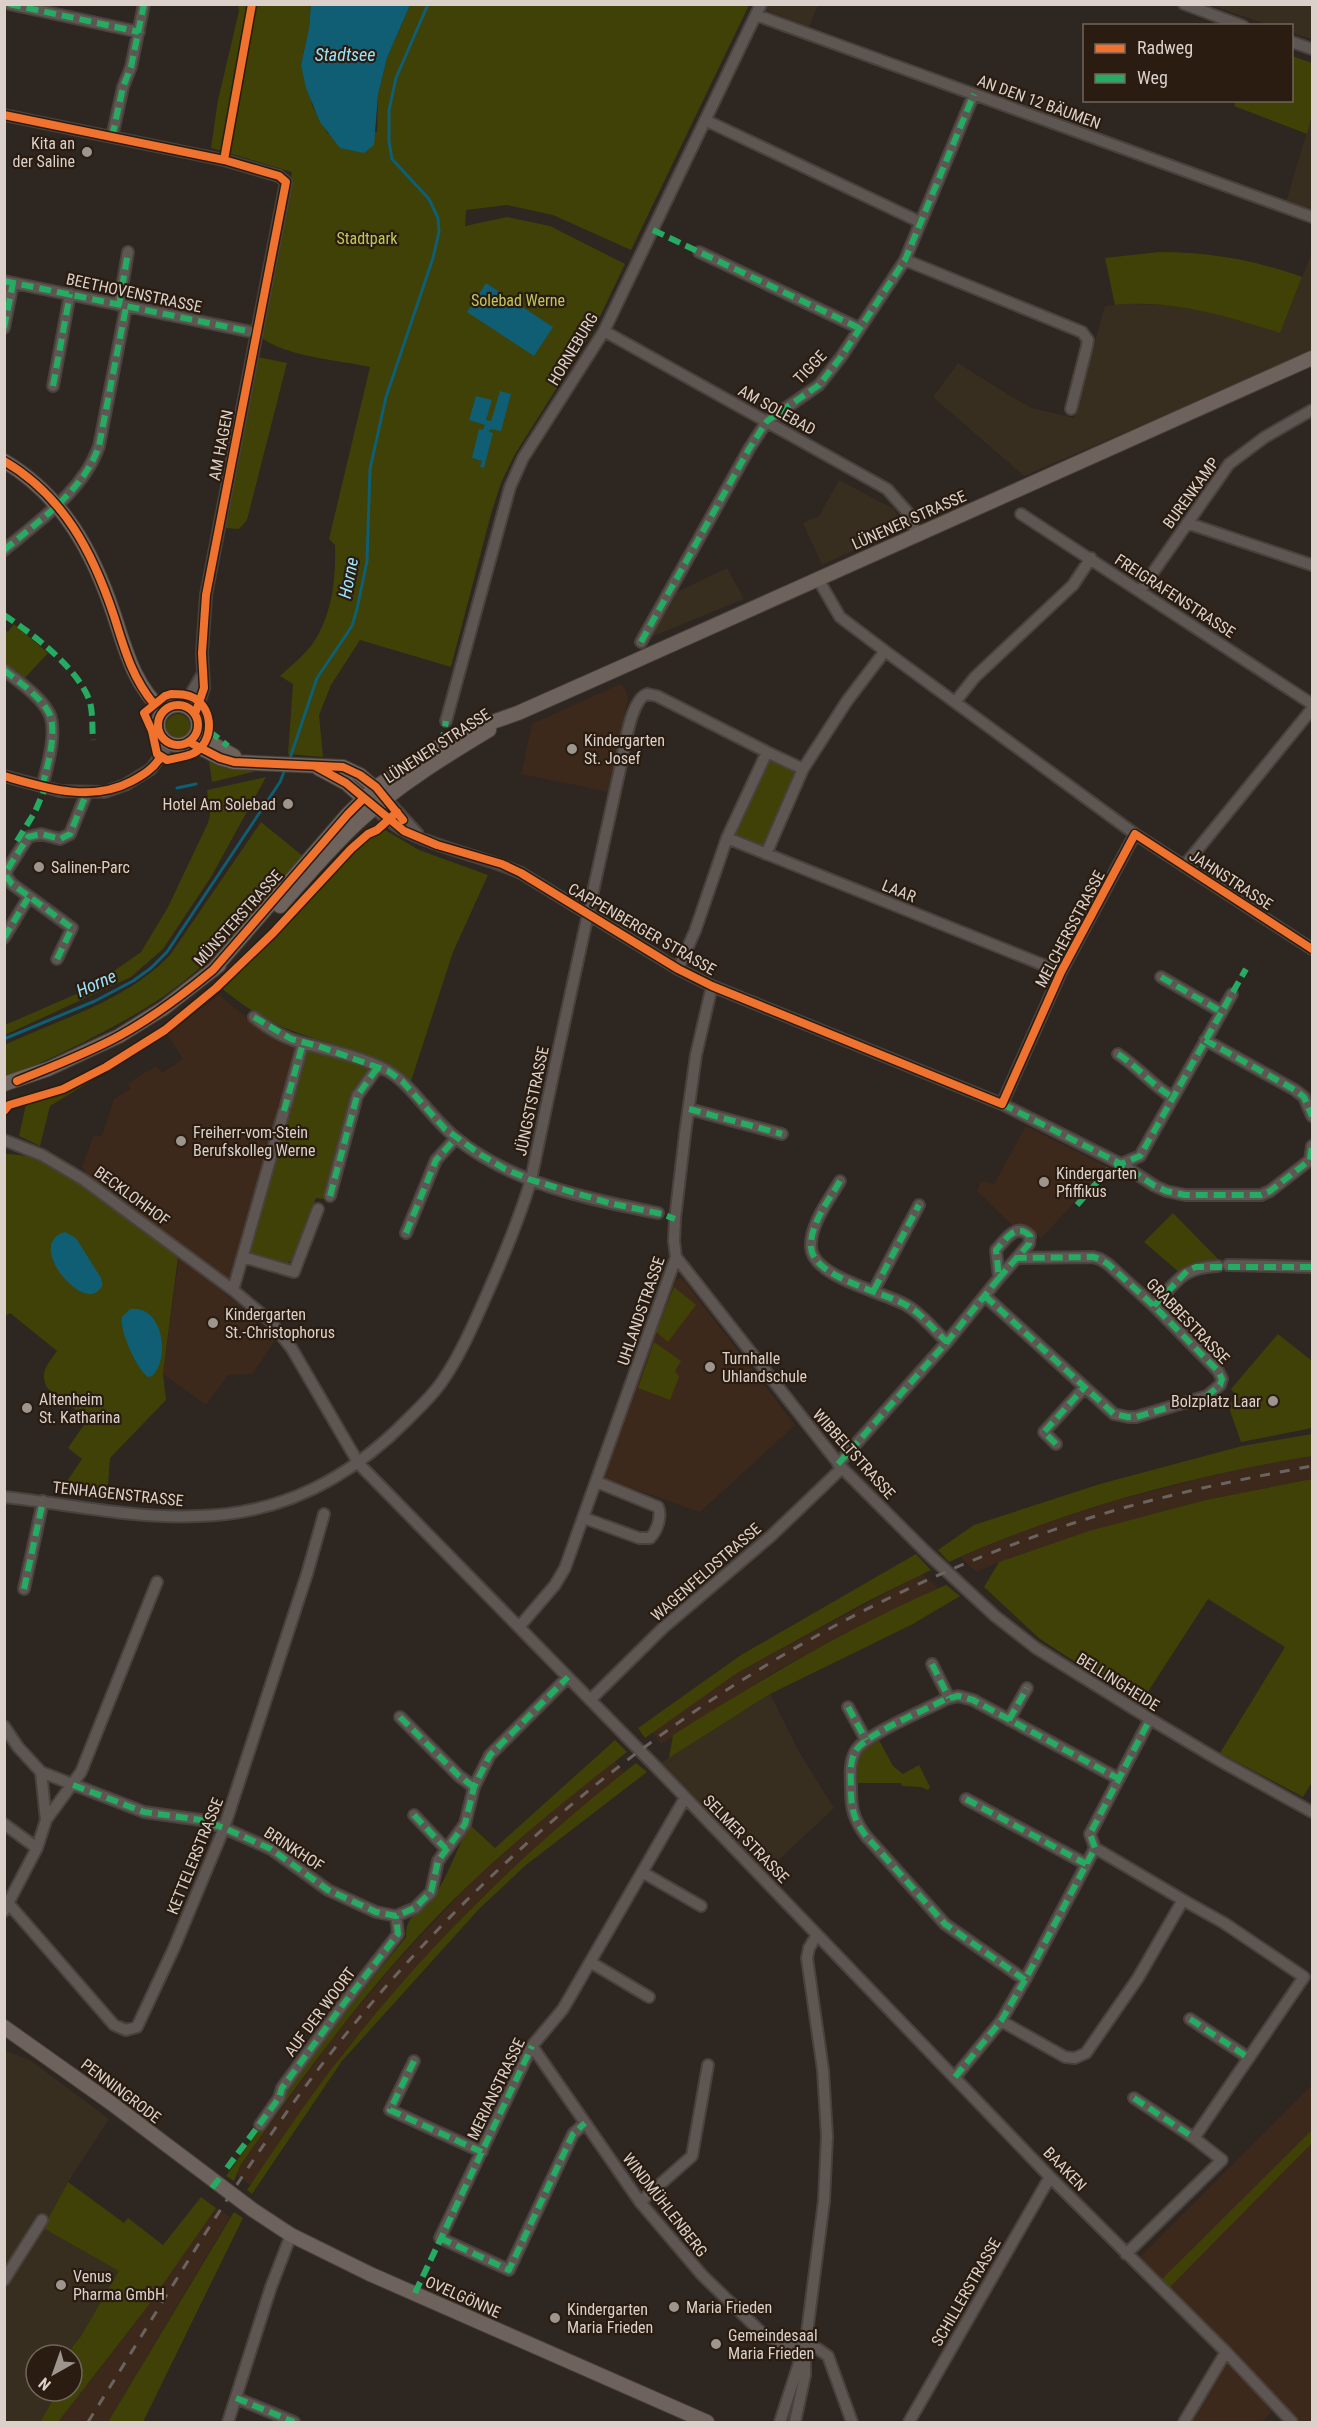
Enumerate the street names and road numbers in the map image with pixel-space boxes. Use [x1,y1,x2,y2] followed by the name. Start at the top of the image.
[975,71,1103,133] street label: AN DEN 12 BÄUMEN
[64,269,204,317] street label: BEETHOVENSTRASSE
[544,309,602,389] street label: HORNEBURG
[790,346,830,388] street label: TIGGE
[735,381,819,439] street label: AM SOLEBAD
[205,408,237,482] street label: AM HAGEN
[1159,454,1223,532] street label: BURENKAMP
[849,486,969,554] street label: LÜNENER STRASSE
[1111,550,1239,642] street label: FREIGRAFENSTRASSE
[380,705,494,787] street label: LÜNENER STRASSE
[1186,846,1276,914] street label: JAHNSTRASSE
[190,866,286,970] street label: MÜNSTERSTRASSE
[1031,867,1109,991] street label: MELCHERSSTRASSE
[879,876,919,906] street label: LAAR
[565,879,719,979] street label: CAPPENBERGER STRASSE
[511,1044,553,1157] street label: JÜNGSTSTRASSE
[91,1162,174,1230] street label: BECKLOHHOF
[613,1254,669,1368] street label: UHLANDSTRASSE
[1142,1274,1234,1368] street label: GRABBESTRASSE
[809,1405,899,1503] street label: WIBBELTSTRASSE
[52,1478,184,1510] street label: TENHAGENSTRASSE
[647,1519,765,1625] street label: WAGENFELDSTRASSE
[1073,1649,1163,1715] street label: BELLINGHEIDE
[699,1791,793,1887] street label: SELMER STRASSE
[163,1795,227,1917] street label: KETTELERSTRASSE
[261,1823,328,1875] street label: BRINKHOF
[280,1964,360,2060] street label: AUF DER WOORT
[463,2035,529,2143] street label: MERIANSTRASSE
[77,2055,165,2127] street label: PENNINGRODE
[1039,2143,1091,2195] street label: BAAKEN
[619,2149,711,2261] street label: WINDMÜHLENBERG
[927,2234,1005,2350] street label: SCHILLERSTRASSE
[422,2272,504,2322] street label: OVELGÖNNE

